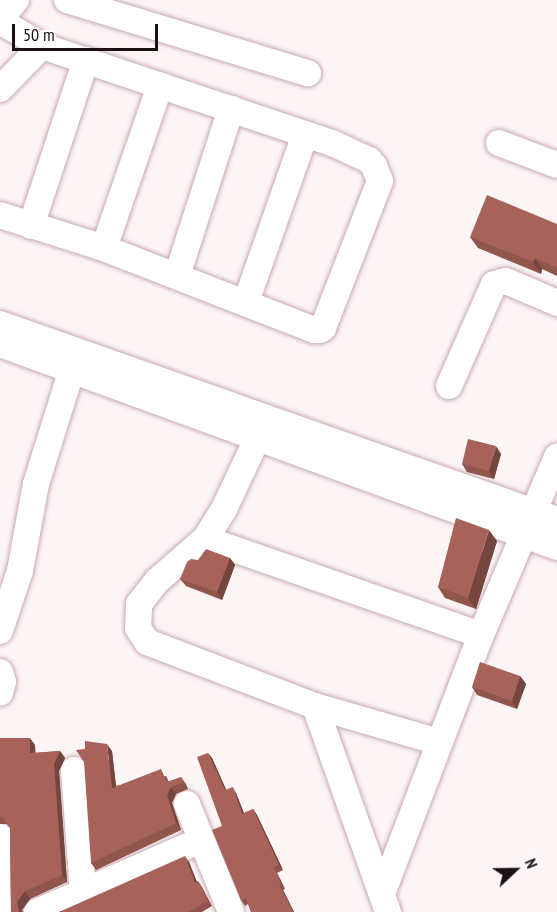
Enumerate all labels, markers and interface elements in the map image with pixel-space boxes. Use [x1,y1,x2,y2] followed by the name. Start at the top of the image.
[15,12,160,50] scale bar
[23,23,55,46] text: 50 m
[485,840,545,900] north arrow
[521,855,543,871] text: N

